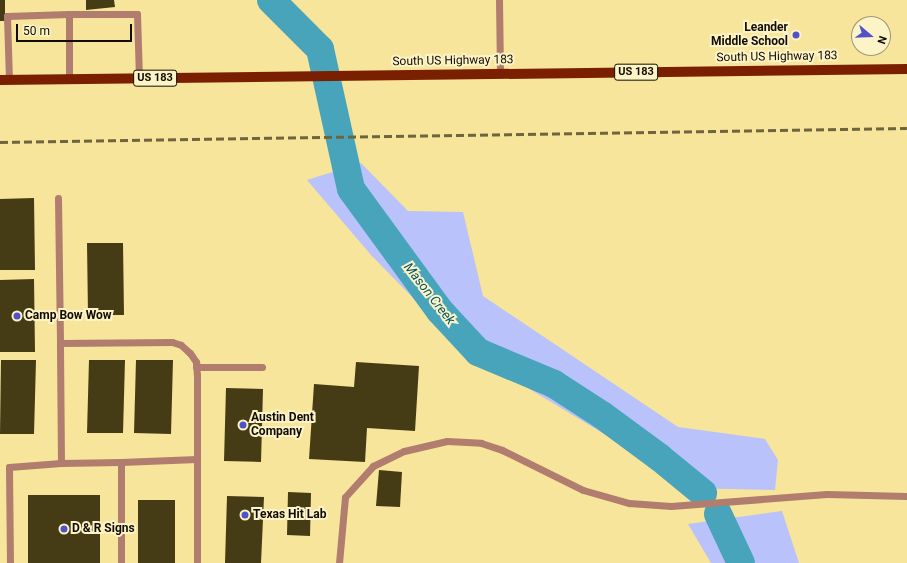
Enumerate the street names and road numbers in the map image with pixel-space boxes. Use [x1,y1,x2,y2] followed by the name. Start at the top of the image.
[716,49,838,65] street label: South US Highway 183
[392,53,514,69] street label: South US Highway 183
[614,63,658,81] road number: US 183
[133,69,177,87] road number: US 183

